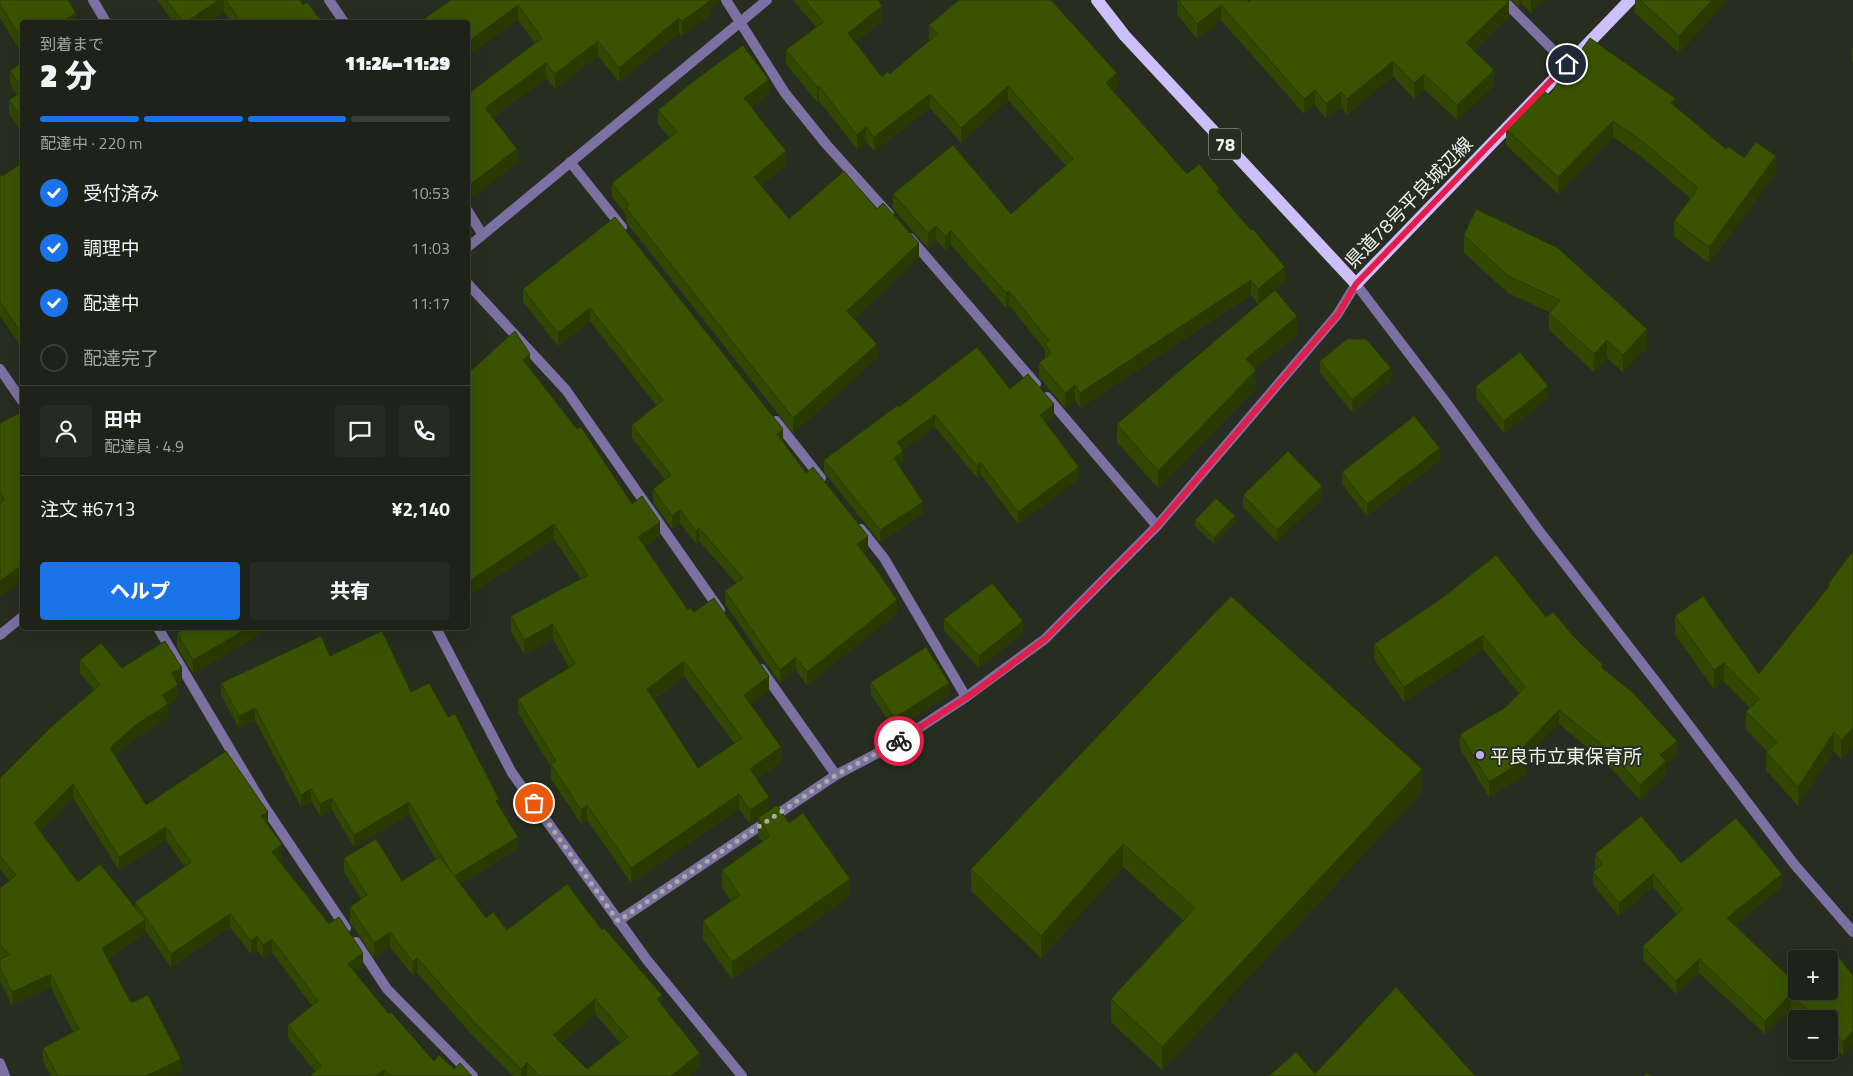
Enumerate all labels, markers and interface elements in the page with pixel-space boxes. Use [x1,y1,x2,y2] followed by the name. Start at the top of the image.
[40,32,104,56] text: 到着まで
[1546,43,1588,85] pin
[345,48,450,77] text: 11:24–11:29
[1553,50,1581,78] icon: home
[40,51,96,99] text: 2 分
[1209,128,1241,160] road number: 78
[1337,130,1479,274] street label: 県道78号平良城辺線
[40,131,142,155] text: 配達中 · 220 m
[83,178,159,207] text: 受付済み
[40,179,68,207] icon: check
[411,181,450,205] text: 10:53
[83,233,140,262] text: 調理中
[40,234,68,262] icon: check
[411,236,450,260] text: 11:03
[83,288,140,317] text: 配達中
[40,289,68,317] icon: check
[411,291,450,315] text: 11:17
[83,343,159,372] text: 配達完了
[104,404,142,433] text: 田中
[40,405,92,457] button: person
[334,405,386,457] button: chat
[398,405,450,457] button: phone
[104,434,184,458] text: 配達員 · 4.9
[40,494,135,523] text: 注文 #6713
[392,494,450,523] text: ¥2,140
[40,562,240,620] button: ヘルプ
[250,562,450,620] button: 共有
[874,716,924,766] courier
[885,727,913,755] icon: bike
[1490,741,1642,770] place label: 平良市立東保育所
[1474,749,1486,761] marker: 平良市立東保育所
[513,782,555,824] pin
[520,789,548,817] icon: bag
[1788,950,1838,1060] map controls
[1788,950,1838,1000] button: +
[1788,1010,1838,1060] button: −

